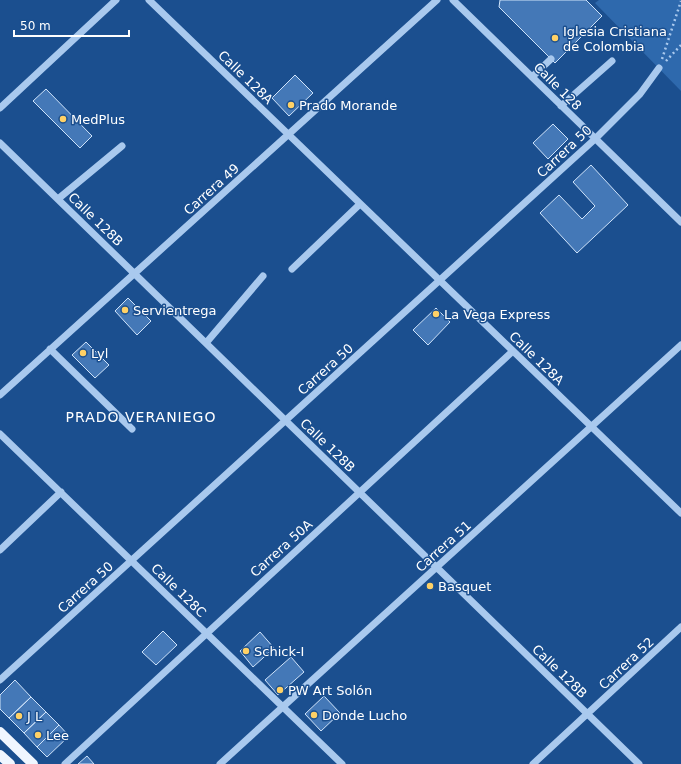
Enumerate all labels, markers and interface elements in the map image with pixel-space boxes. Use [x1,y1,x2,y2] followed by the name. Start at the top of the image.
[14,12,129,38] scale bar
[20,19,51,33] text: 50 m
[563,24,667,54] place label: Iglesia Cristiana de Colombia
[550,33,560,43] marker: Iglesia Cristiana de Colombia
[215,48,276,107] street label: Calle 128A
[531,59,585,113] street label: Calle 128
[299,98,397,113] place label: Prado Morande
[286,100,296,110] marker: Prado Morande
[71,112,125,127] place label: MedPlus
[58,114,68,124] marker: MedPlus
[534,122,595,180] street label: Carrera 50
[181,161,242,218] street label: Carrera 49
[65,190,126,249] street label: Calle 128B
[133,303,217,318] place label: Servientrega
[120,305,130,315] marker: Servientrega
[444,307,551,322] place label: La Vega Express
[431,309,441,319] marker: La Vega Express
[506,329,567,388] street label: Calle 128A
[295,341,356,398] street label: Carrera 50
[91,346,108,361] place label: Lyl
[78,348,88,358] marker: Lyl
[66,409,216,425] district label: PRADO VERANIEGO
[297,416,358,475] street label: Calle 128B
[247,517,315,580] street label: Carrera 50A
[413,518,474,575] street label: Carrera 51
[55,559,116,616] street label: Carrera 50
[148,561,209,620] street label: Calle 128C
[438,579,491,594] place label: Basquet
[425,581,435,591] marker: Basquet
[596,634,657,692] street label: Carrera 52
[529,642,590,701] street label: Calle 128B
[254,644,304,659] place label: Schick-I
[241,646,251,656] marker: Schick-I
[288,683,372,698] place label: PW Art Solón
[275,685,285,695] marker: PW Art Solón
[322,708,407,723] place label: Donde Lucho
[26,709,43,724] place label: J L
[309,710,319,720] marker: Donde Lucho
[14,711,24,721] marker: J L
[46,728,69,743] place label: Lee
[33,730,43,740] marker: Lee

